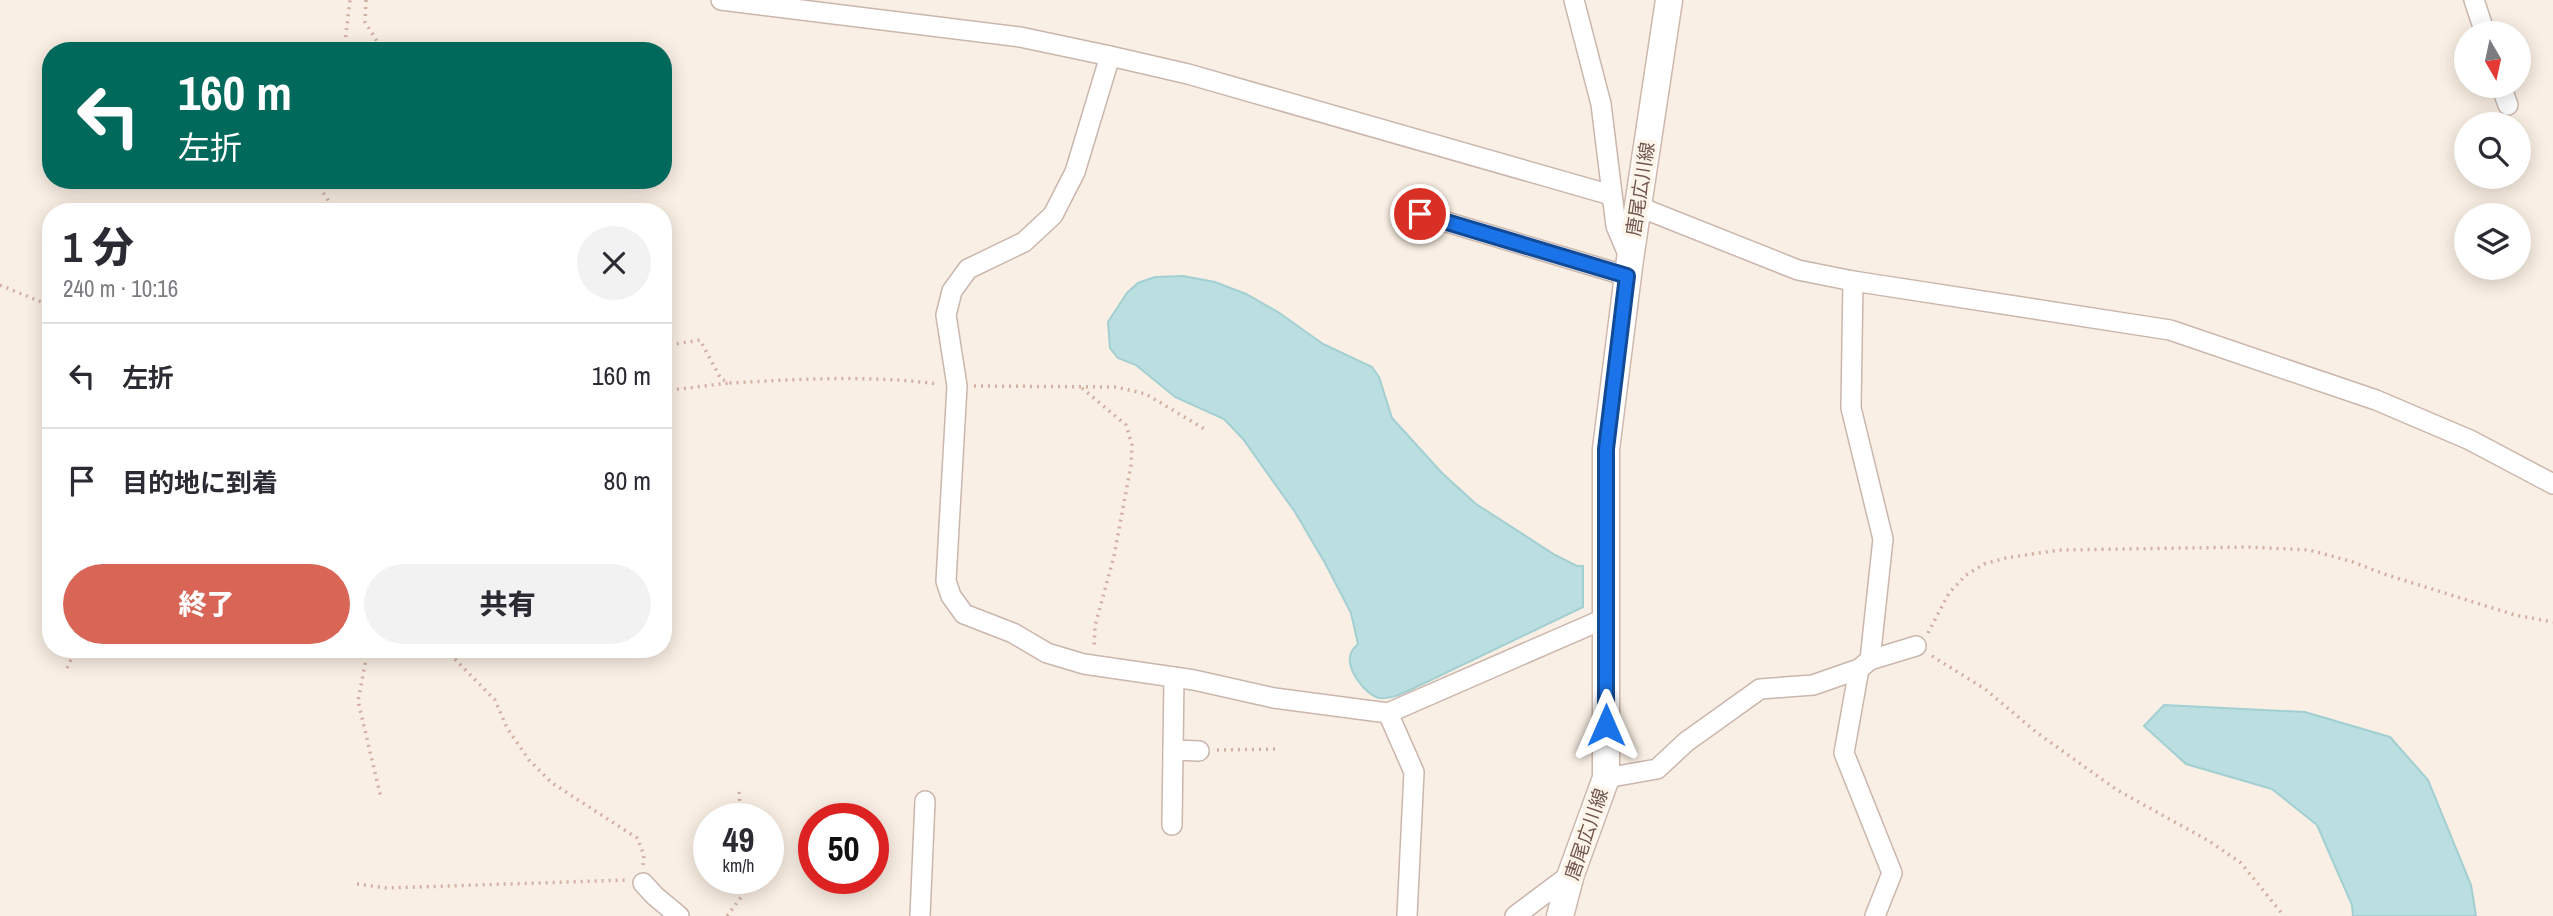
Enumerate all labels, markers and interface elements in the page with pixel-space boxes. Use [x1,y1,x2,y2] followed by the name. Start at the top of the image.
[2454,21,2530,98] north arrow
[2454,21,2531,280] map controls
[178,59,292,125] text: 160 m
[63,70,154,161] icon: left
[2454,112,2531,189] button: search
[178,126,242,169] text: 左折
[1620,140,1660,238] street label: 唐尾広川線
[1390,184,1450,244] pin
[1401,195,1439,233] icon: arrive
[2454,203,2531,280] button: layers
[63,219,134,275] text: 1 分
[577,226,651,300] button: close
[63,273,178,304] text: 240 m · 10:16
[63,357,101,395] icon: left
[592,358,651,393] text: 160 m
[122,360,174,395] text: 左折
[63,462,101,500] icon: arrive
[604,463,651,498] text: 80 m
[122,465,278,500] text: 目的地に到着
[63,564,350,644] button: 終了
[364,564,651,644] button: 共有
[1569,688,1643,762] position arrow
[1558,785,1614,883] street label: 唐尾広川線
[798,803,889,894] speed limit sign: 50
[723,816,754,863] text: 49
[723,853,755,878] text: km/h

